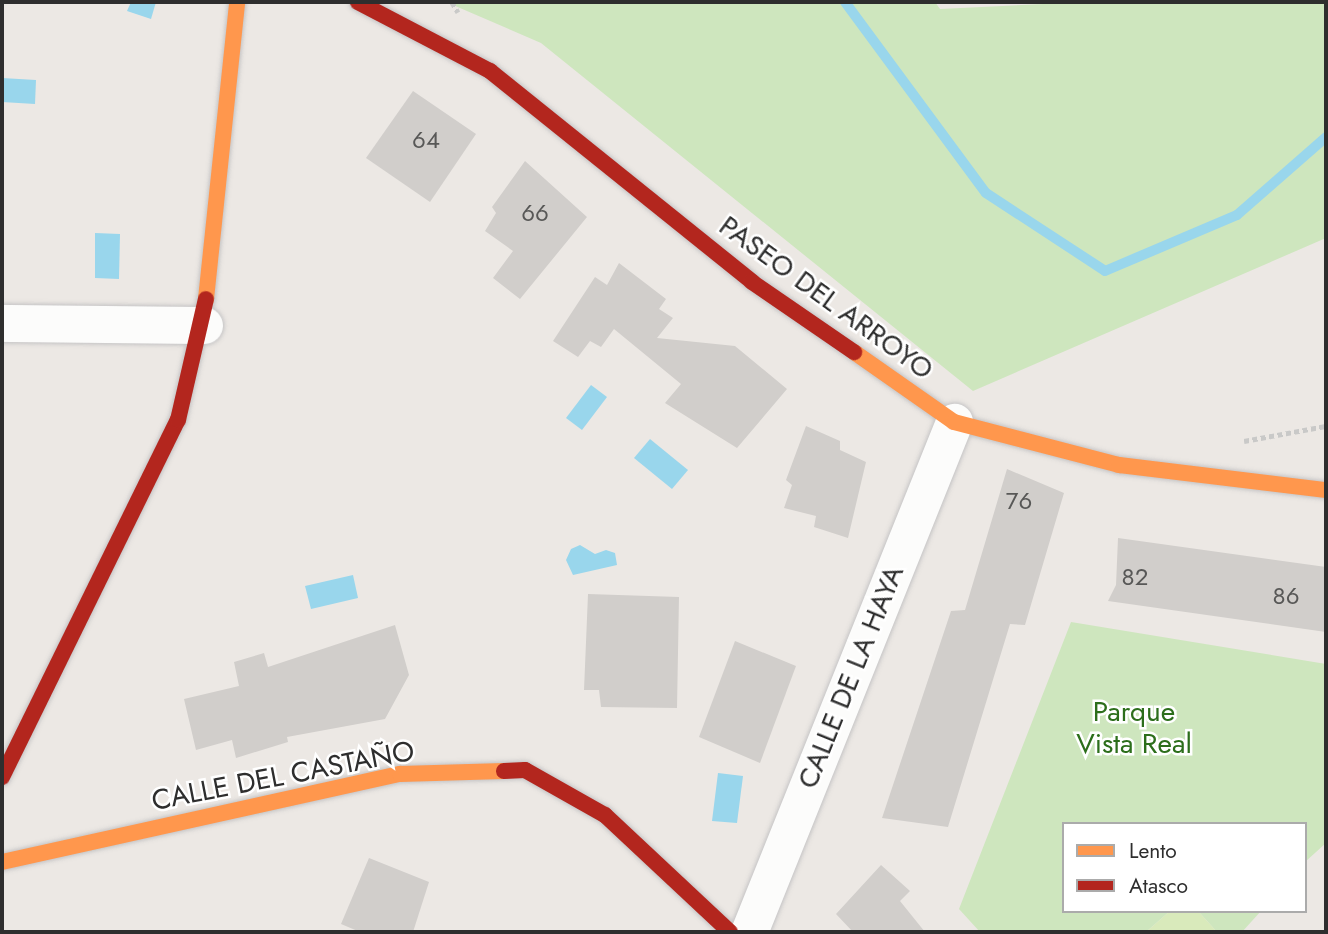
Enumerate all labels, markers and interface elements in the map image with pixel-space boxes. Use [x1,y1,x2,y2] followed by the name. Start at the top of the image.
[412,126,440,154] house number: 64
[521,199,549,227] house number: 66
[713,209,939,387] street label: PASEO DEL ARROYO
[1006,487,1032,515] house number: 76
[791,561,911,793] street label: CALLE DE LA HAYA
[1122,563,1148,591] house number: 82
[1273,582,1299,610] house number: 86
[1076,695,1192,761] park label: Parque Vista Real
[149,734,417,818] street label: CALLE DEL CASTAÑO
[1062,822,1307,913] legend
[1129,836,1177,866] text: Lento
[1129,871,1188,901] text: Atasco

